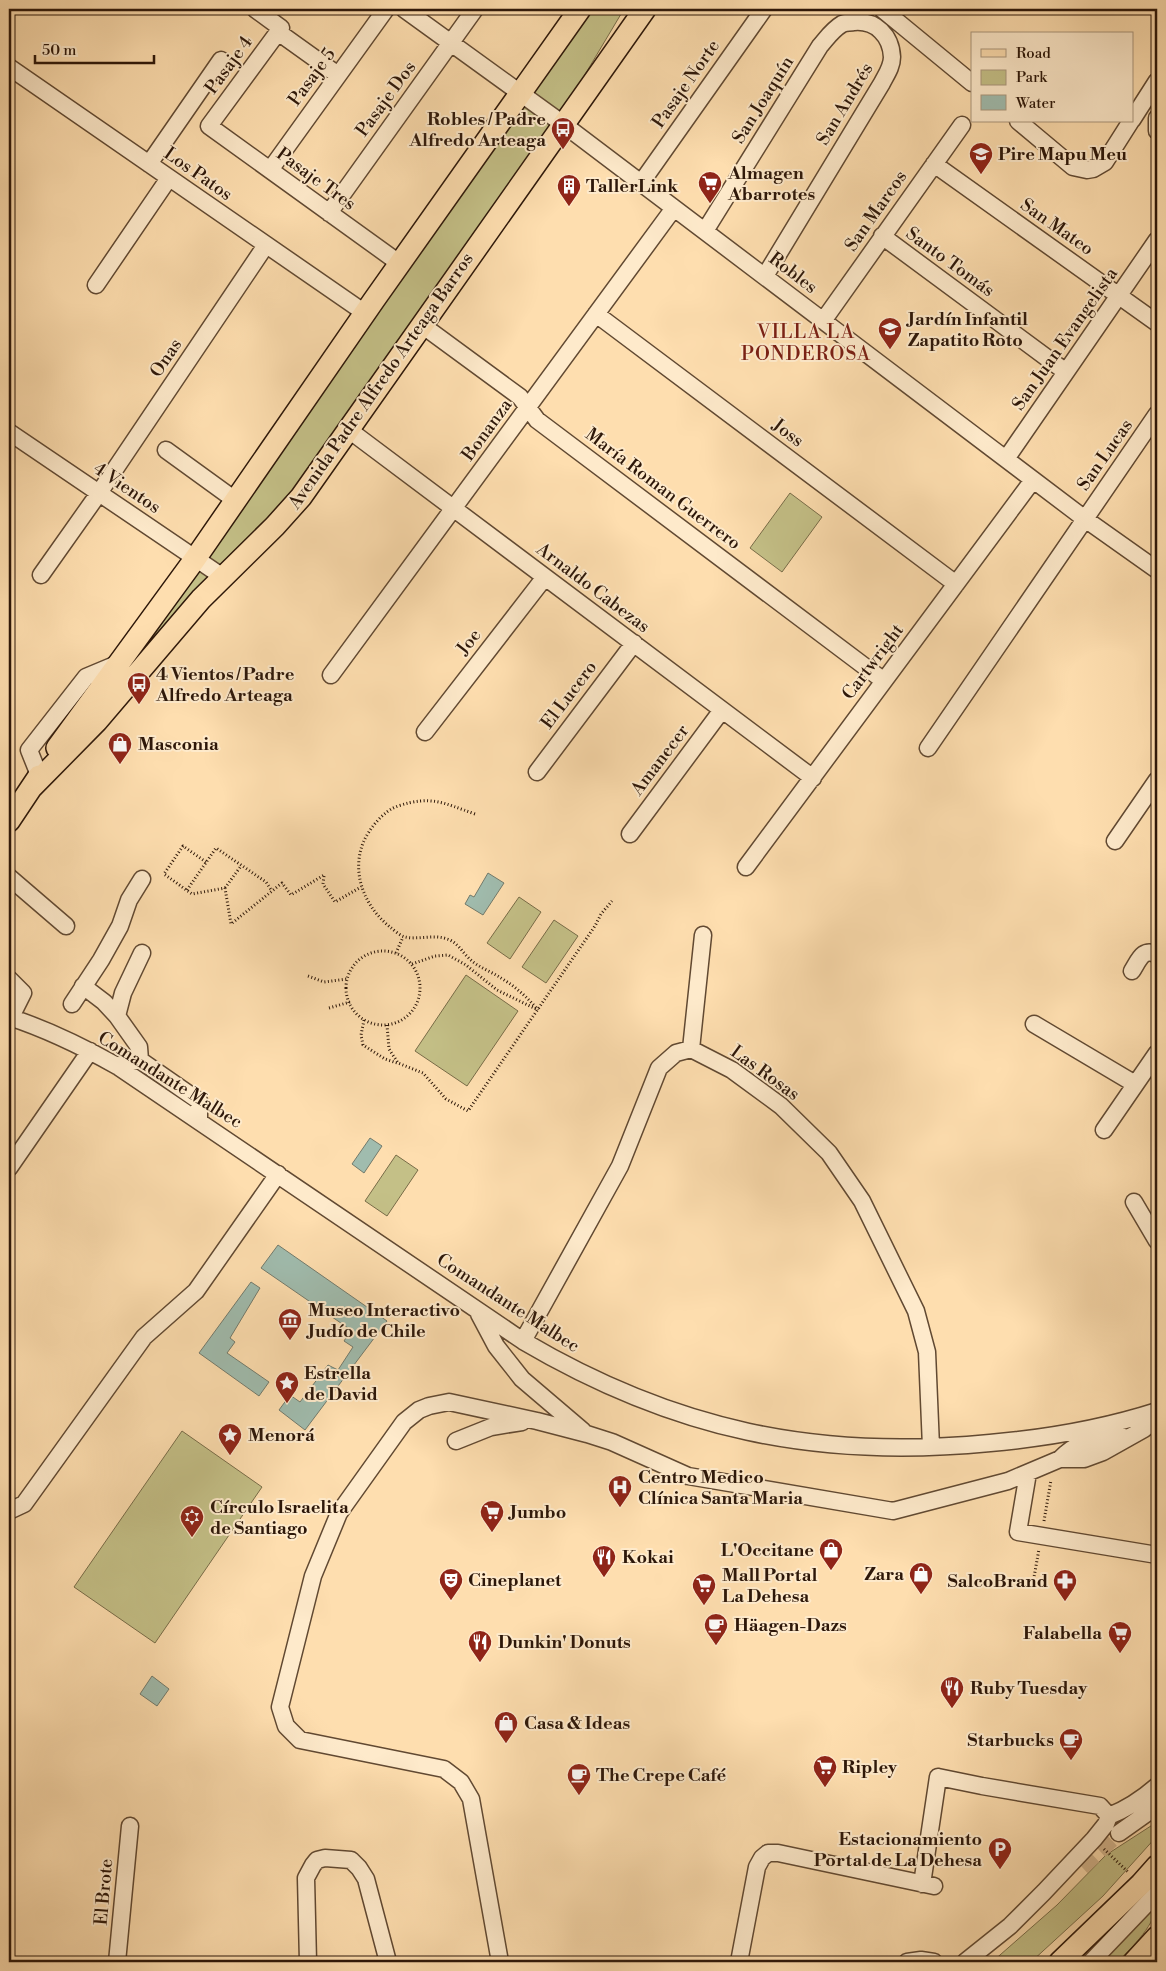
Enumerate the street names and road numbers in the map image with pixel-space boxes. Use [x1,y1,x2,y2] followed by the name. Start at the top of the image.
[200,31,258,99] street label: Pasaje 4
[647,35,725,133] street label: Pasaje Norte
[283,43,341,110] street label: Pasaje 5
[727,52,799,148] street label: San Joaquín
[351,57,421,141] street label: Pasaje Dos
[812,59,879,149] street label: San Andrés
[159,142,237,206] street label: Los Patos
[272,142,360,216] street label: Pasaje Tres
[840,166,912,256] street label: San Marcos
[1016,193,1098,261] street label: San Mateo
[901,222,999,302] street label: Santo Tomás
[764,247,822,299] street label: Robles
[283,248,479,514] street label: Avenida Padre Alfredo Arteaga Barros
[1007,262,1123,415] street label: San Juan Evangelista
[145,334,187,382] street label: Onas
[456,394,518,466] street label: Bonanza
[767,413,808,452] street label: Joss
[1072,415,1138,495] street label: San Lucas
[581,423,745,555] street label: María Roman Guerrero
[89,457,165,519] street label: 4 Vientos
[531,537,654,638] street label: Arnaldo Cabezas
[837,619,909,704] street label: Cartwright
[451,624,486,660] street label: Joe
[536,656,602,734] street label: El Lucero
[625,720,694,801] street label: Amanecer
[94,1026,246,1134] street label: Comandante Malbec
[726,1040,804,1106] street label: Las Rosas
[432,1248,584,1358] street label: Comandante Malbec
[90,1858,118,1926] street label: El Brote

